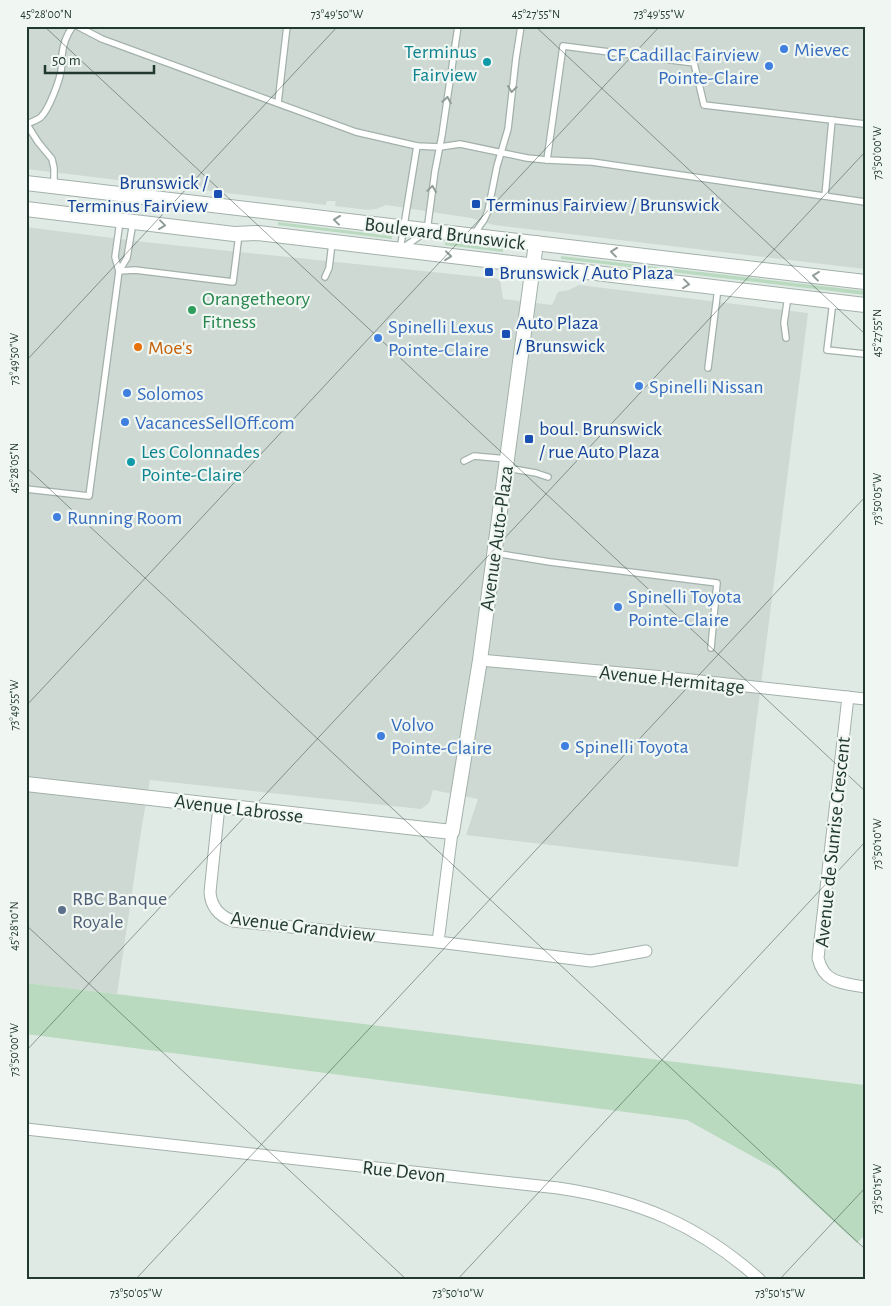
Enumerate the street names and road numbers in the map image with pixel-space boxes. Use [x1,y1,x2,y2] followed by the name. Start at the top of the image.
[363,214,526,254] street label: Boulevard Brunswick
[477,464,517,612] street label: Avenue Auto-Plaza
[598,662,746,698] street label: Avenue Hermitage
[812,735,854,949] street label: Avenue de Sunrise Crescent
[173,791,304,827] street label: Avenue Labrosse
[230,908,377,946] street label: Avenue Grandview
[361,1158,447,1186] street label: Rue Devon

